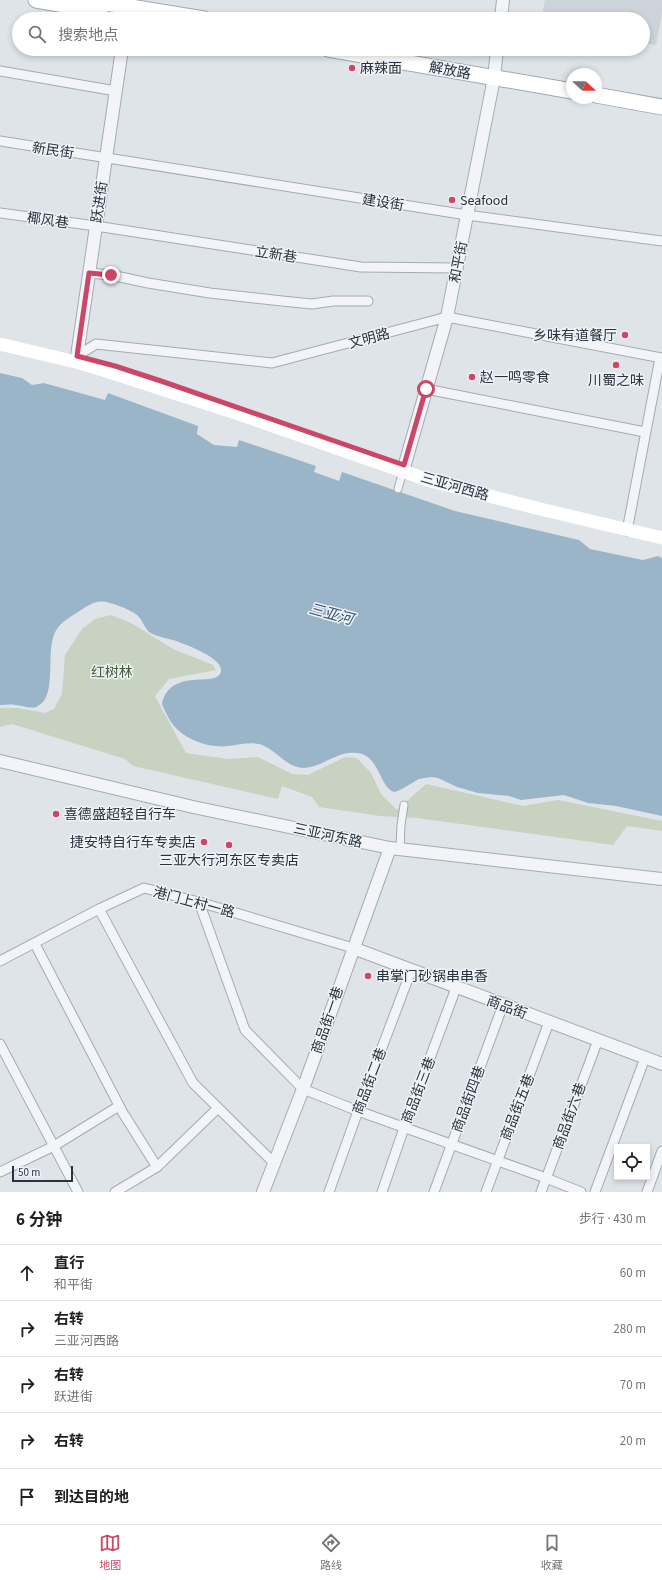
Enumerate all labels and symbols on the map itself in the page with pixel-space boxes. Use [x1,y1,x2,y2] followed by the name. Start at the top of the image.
[427,57,472,84] street label: 解放路
[360,59,402,79] place label: 麻辣面
[347,63,357,73] marker: 麻辣面
[566,68,602,104] north arrow
[31,138,75,164] street label: 新民街
[87,180,113,224] street label: 跃进街
[361,190,405,216] street label: 建设街
[460,191,508,211] place label: Seafood
[447,195,457,205] marker: Seafood
[26,208,70,234] street label: 椰风巷
[445,240,473,285] street label: 和平街
[254,242,298,268] street label: 立新巷
[102,266,120,284] route end
[346,324,392,354] street label: 文明路
[533,326,617,346] place label: 乡味有道餐厅
[620,330,630,340] marker: 乡味有道餐厅
[611,360,621,370] marker: 川蜀之味
[479,368,550,388] place label: 赵一鸣零食
[588,371,644,391] place label: 川蜀之味
[467,372,477,382] marker: 赵一鸣零食
[417,380,435,398] route start
[418,468,491,506] street label: 三亚河西路
[306,599,358,631] water label: 三亚河
[91,663,133,683] park label: 红树林
[64,805,176,825] place label: 喜德盛超轻自行车
[51,809,61,819] marker: 喜德盛超轻自行车
[291,819,364,853] street label: 三亚河东路
[70,833,196,853] place label: 捷安特自行车专卖店
[199,837,209,847] marker: 捷安特自行车专卖店
[224,840,234,850] marker: 三亚大行河东区专卖店
[159,851,299,871] place label: 三亚大行河东区专卖店
[151,882,237,923] street label: 港门上村一路
[376,967,488,987] place label: 串掌门砂锅串串香
[363,971,373,981] marker: 串掌门砂锅串串香
[307,984,349,1057] street label: 商品街一巷
[484,991,530,1025] street label: 商品街
[348,1045,392,1118] street label: 商品街二巷
[397,1054,441,1127] street label: 商品街三巷
[448,1063,490,1136] street label: 商品街四巷
[496,1071,540,1144] street label: 商品街五巷
[549,1080,591,1153] street label: 商品街六巷
[12,1164,73,1183] scale bar

